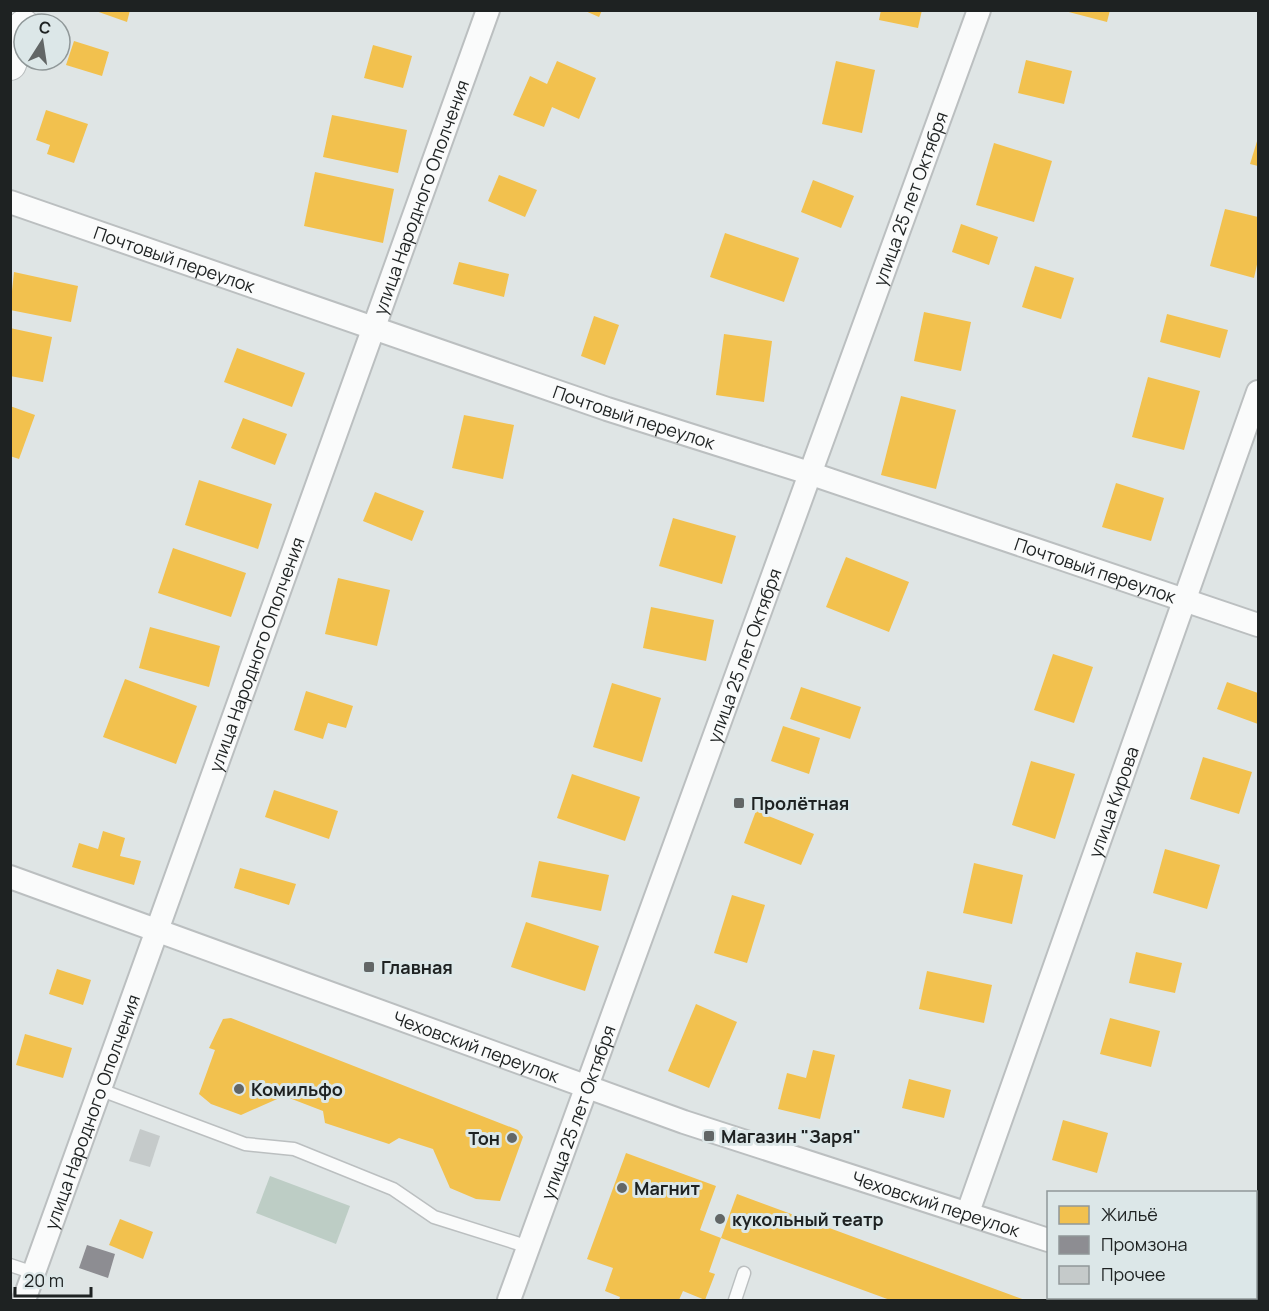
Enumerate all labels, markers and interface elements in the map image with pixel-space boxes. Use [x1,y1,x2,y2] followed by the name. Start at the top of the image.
[12,12,72,72] north arrow
[37,15,53,39] text: С
[367,76,474,318] street label: улица Народного Ополчения
[867,108,953,289] street label: улица 25 лет Октября
[91,220,259,298] street label: Почтовый переулок
[550,379,719,455] street label: Почтовый переулок
[1011,531,1180,609] street label: Почтовый переулок
[203,534,309,775] street label: улица Народного Ополчения
[701,565,787,746] street label: улица 25 лет Октября
[1082,743,1144,861] street label: улица Кирова
[751,791,849,815] place label: Пролётная
[732,796,746,810] marker: Пролётная
[381,955,453,979] place label: Главная
[362,960,376,974] marker: Главная
[38,991,145,1233] street label: улица Народного Ополчения
[390,1005,564,1088] street label: Чеховский переулок
[535,1022,621,1203] street label: улица 25 лет Октября
[251,1077,343,1101] place label: Комильфо
[232,1082,246,1096] marker: Комильфо
[721,1124,861,1148] place label: Магазин "Заря"
[468,1126,500,1150] place label: Тон
[702,1129,716,1143] marker: Магазин "Заря"
[505,1131,519,1145] marker: Тон
[849,1165,1024,1242] street label: Чеховский переулок
[634,1176,701,1200] place label: Магнит
[615,1181,629,1195] marker: Магнит
[1047,1191,1257,1299] legend
[1101,1202,1158,1226] text: Жильё
[732,1207,884,1231] place label: кукольный театр
[713,1212,727,1226] marker: кукольный театр
[1101,1232,1188,1256] text: Промзона
[15,1260,92,1298] scale bar
[1101,1262,1166,1286] text: Прочее
[24,1268,64,1292] text: 20 m

